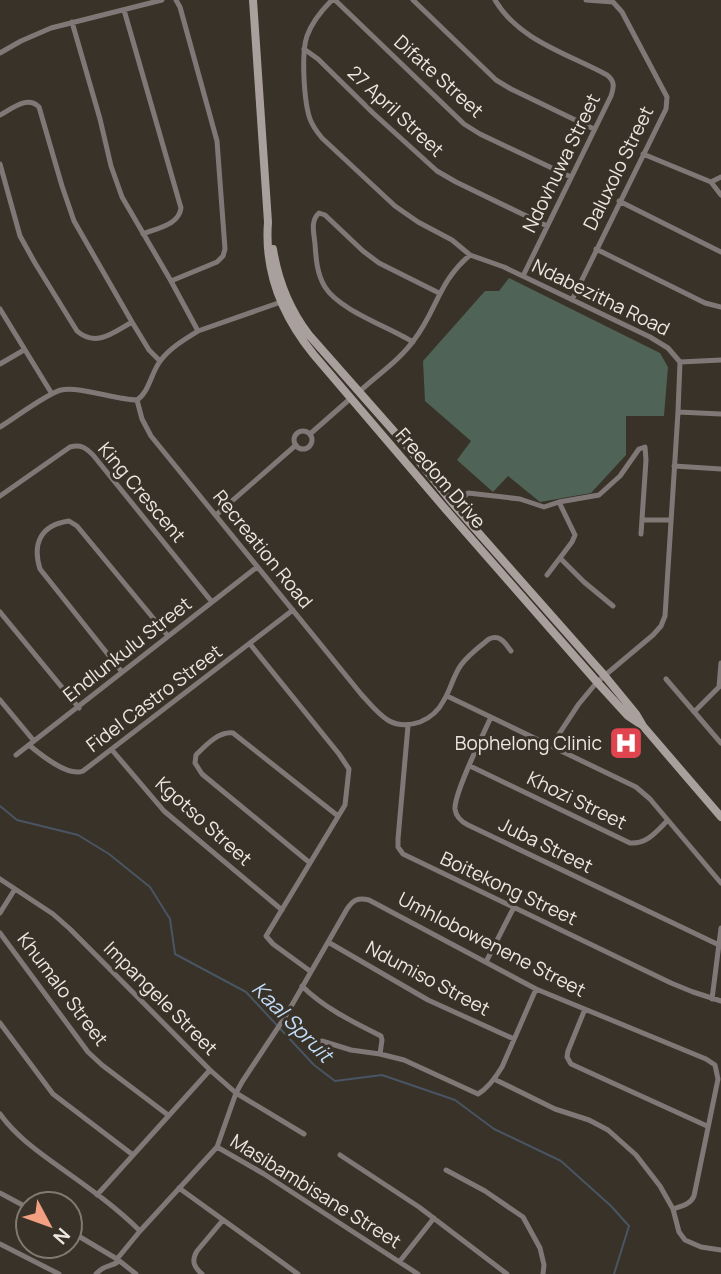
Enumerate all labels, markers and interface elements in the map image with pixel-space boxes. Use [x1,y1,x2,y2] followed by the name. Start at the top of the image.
[389,29,489,123] street label: Difate Street
[342,60,450,162] street label: 27 April Street
[516,89,606,237] street label: Ndovhuwa Street
[577,102,659,234] street label: Daluxolo Street
[528,252,674,342] street label: Ndabezitha Road
[390,422,492,534] street label: Freedom Drive
[92,436,192,548] street label: King Crescent
[207,484,319,614] street label: Recreation Road
[57,591,197,707] street label: Endlunkulu Street
[81,638,227,758] street label: Fidel Castro Street
[607,724,645,762] hospital icon: Bophelong Clinic
[455,730,602,756] place label: Bophelong Clinic
[523,765,631,835] street label: Khozi Street
[150,771,258,871] street label: Kgotso Street
[495,811,597,879] street label: Juba Street
[436,845,582,931] street label: Boitekong Street
[394,885,590,1003] street label: Umhlobowenene Street
[12,927,114,1051] street label: Khumalo Street
[361,934,495,1022] street label: Ndumiso Street
[98,935,224,1061] street label: Impangele Street
[246,975,341,1070] water label: Kaal Spruit
[226,1128,406,1254] street label: Masibambisane Street
[14,1190,84,1260] north arrow
[48,1222,76,1250] text: N

